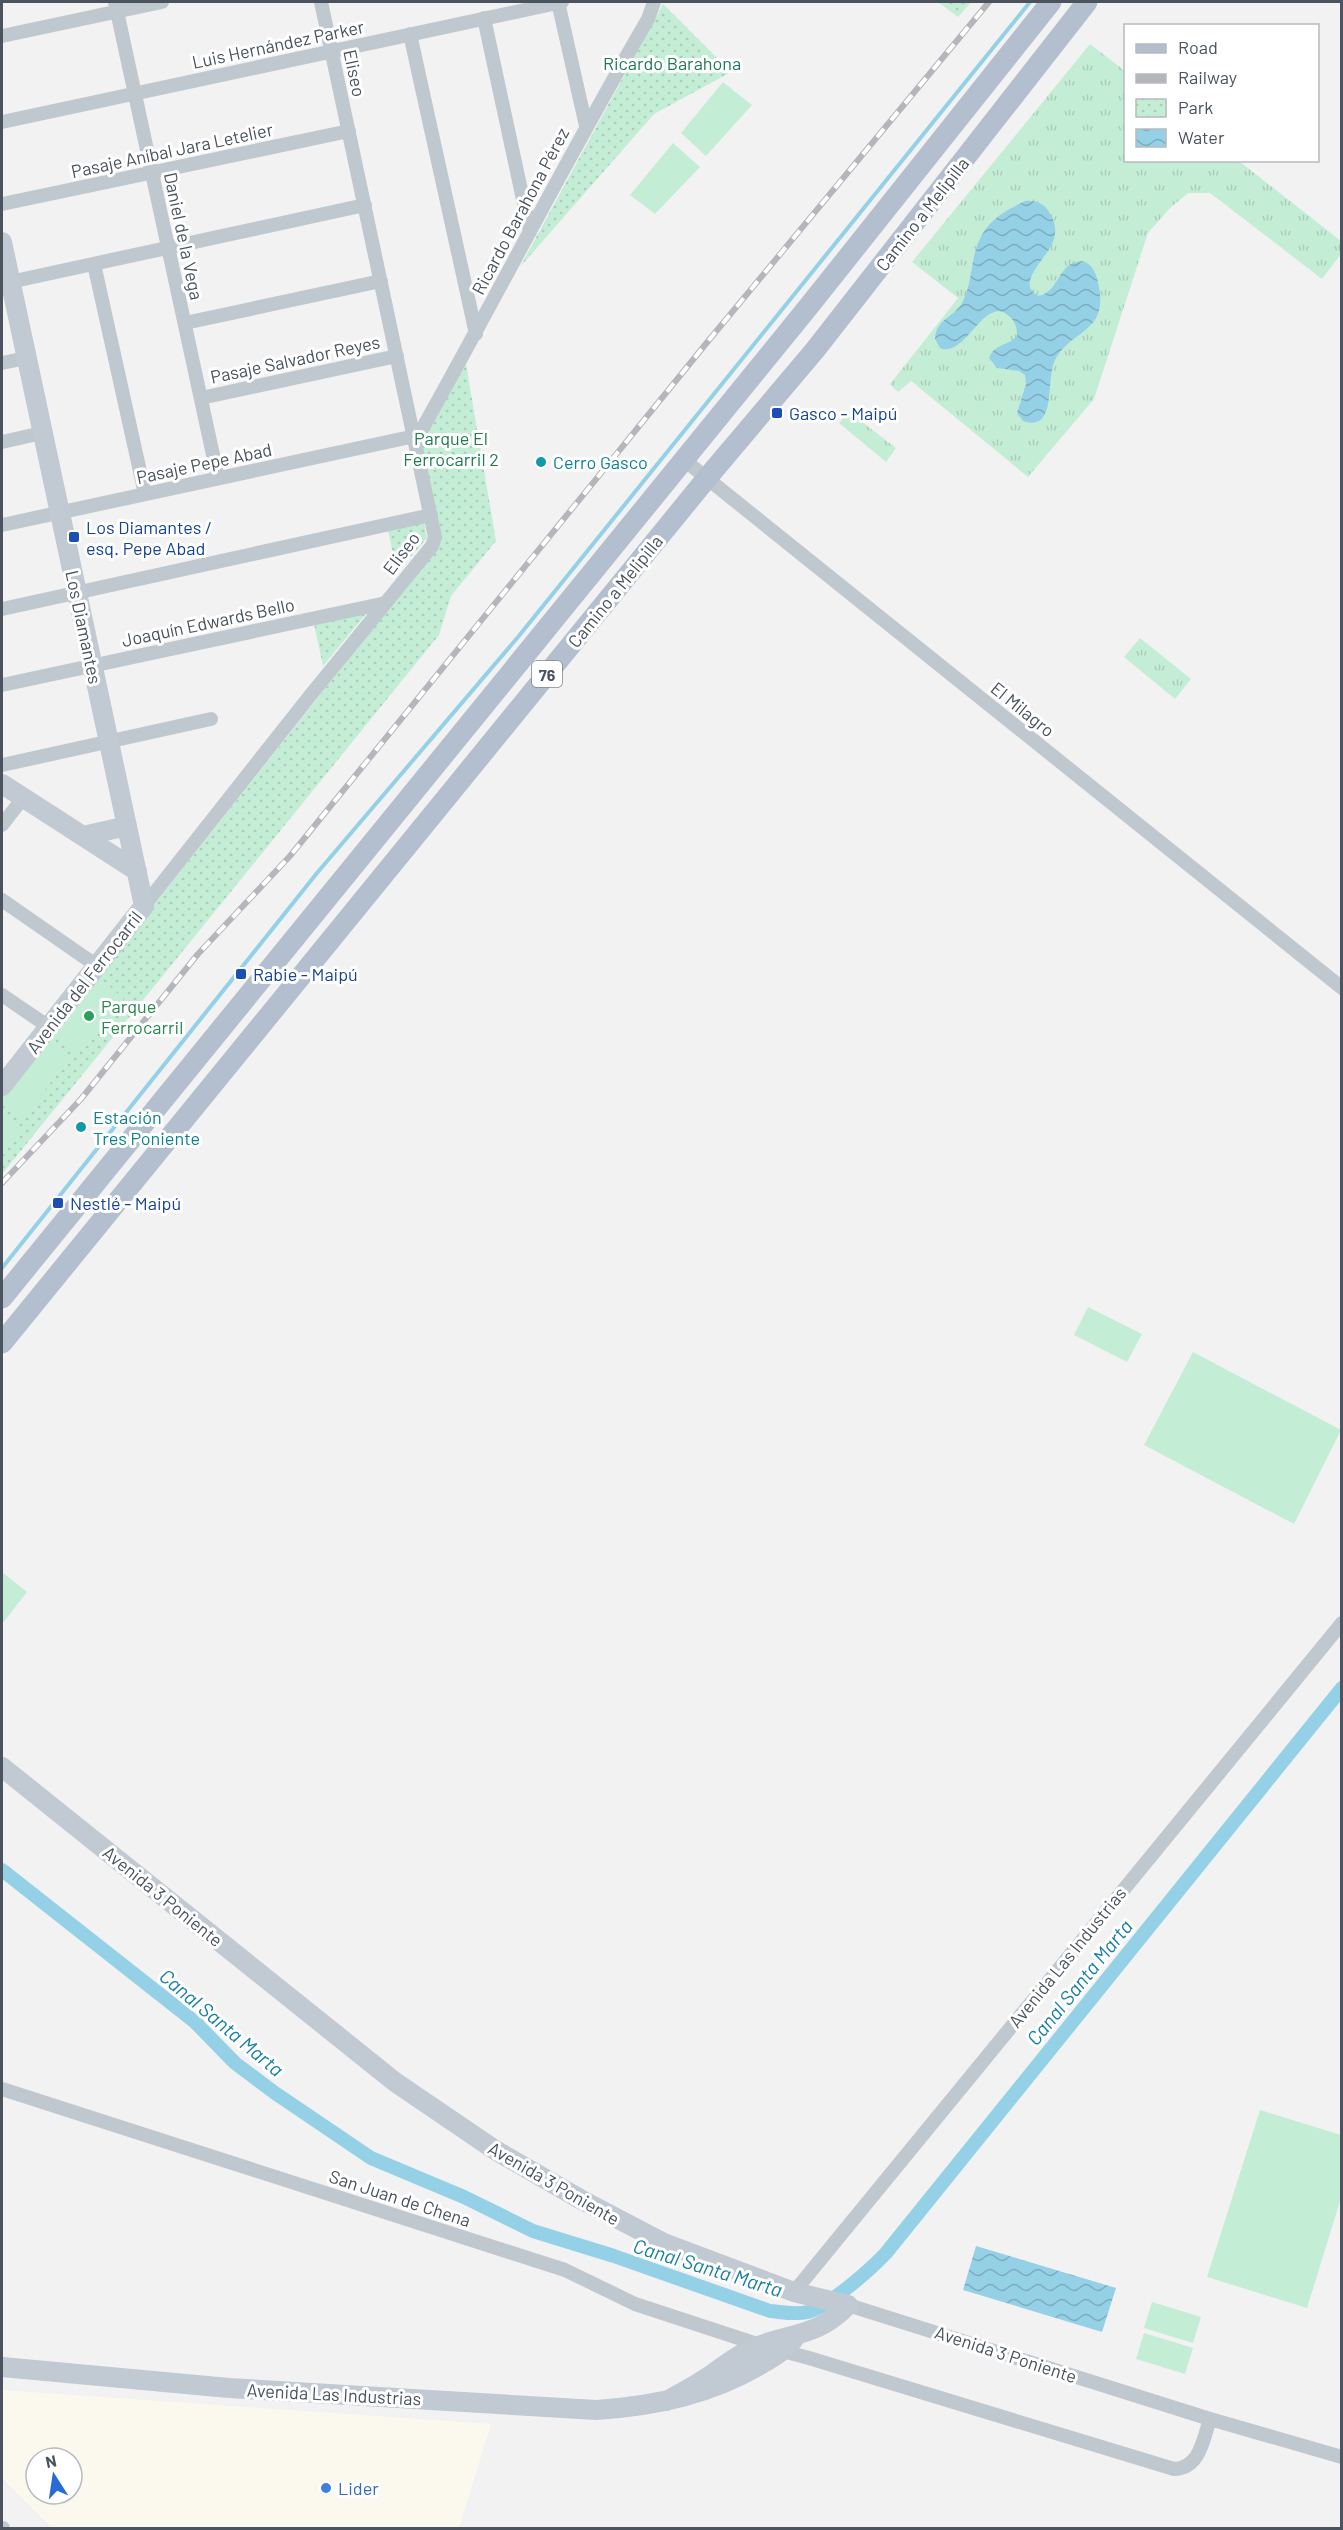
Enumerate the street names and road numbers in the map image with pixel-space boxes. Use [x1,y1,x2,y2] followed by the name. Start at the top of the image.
[190,15,366,73] street label: Luis Hernández Parker
[339,47,371,99] street label: Eliseo
[69,118,275,182] street label: Pasaje Aníbal Jara Letelier
[467,124,573,298] street label: Ricardo Barahona Pérez
[871,153,973,275] street label: Camino a Melipilla
[160,170,208,302] street label: Daniel de la Vega
[208,330,382,388] street label: Pasaje Salvador Reyes
[134,438,274,488] street label: Pasaje Pepe Abad
[378,527,424,579] street label: Eliseo
[563,530,667,652] street label: Camino a Melipilla
[61,568,107,686] street label: Los Diamantes
[119,593,297,651] street label: Joaquín Edwards Bello
[532,661,562,687] road number: 76
[987,677,1059,741] street label: El Milagro
[22,906,146,1058] street label: Avenida del Ferrocarril
[99,1841,227,1951] street label: Avenida 3 Poniente
[1003,1882,1131,2032] street label: Avenida Las Industrias
[485,2137,623,2229] street label: Avenida 3 Poniente
[326,2165,474,2231] street label: San Juan de Chena
[932,2321,1080,2387] street label: Avenida 3 Poniente
[246,2378,422,2410] street label: Avenida Las Industrias

